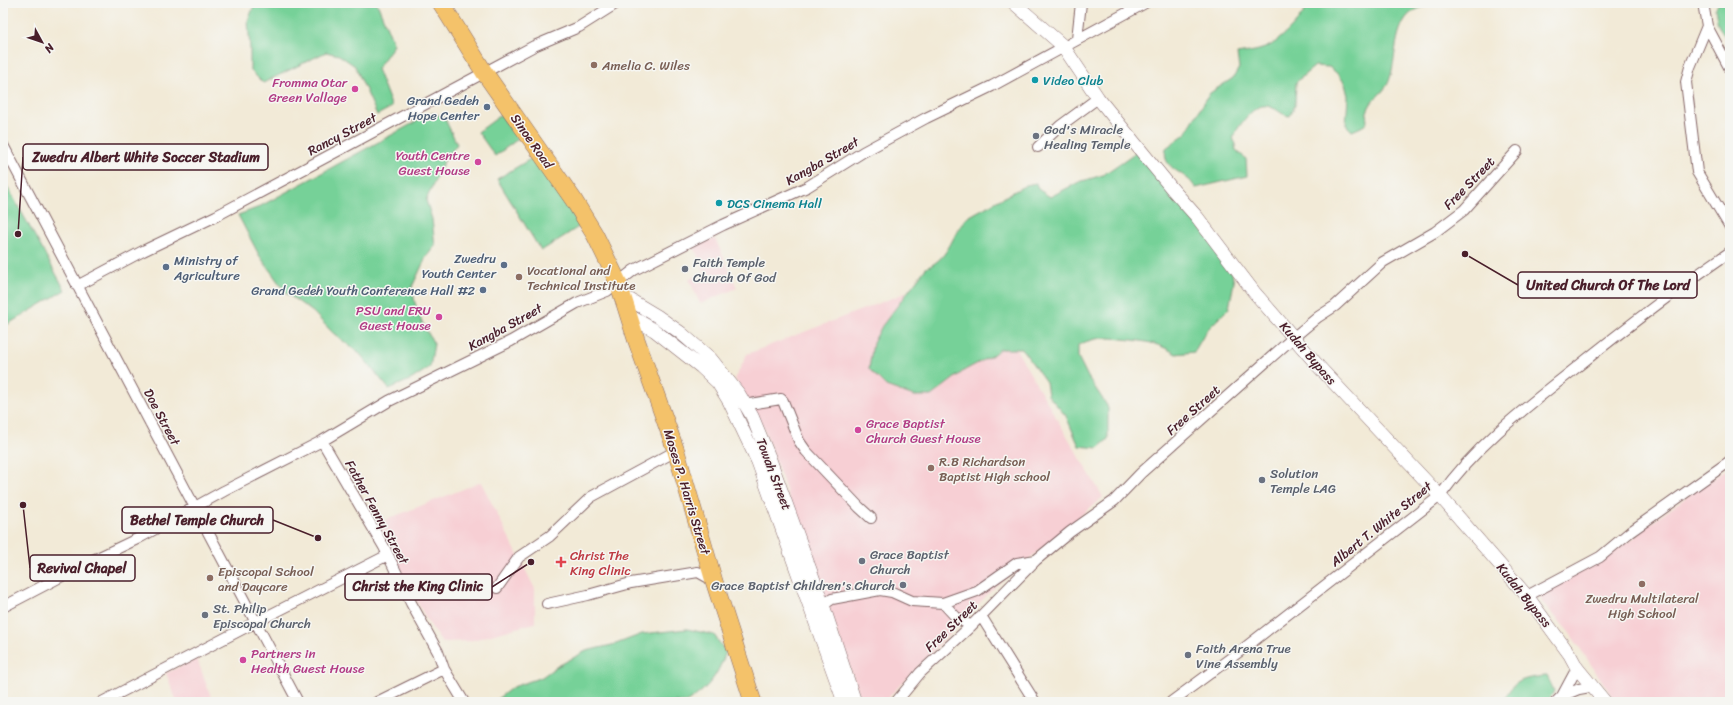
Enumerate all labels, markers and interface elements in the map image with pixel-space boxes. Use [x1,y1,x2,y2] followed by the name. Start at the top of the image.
[22,22,62,62] north arrow
[39,38,60,57] text: N
[601,54,690,77] place label: Amelia C. Wiles
[589,60,599,70] marker: Amelia C. Wiles
[1043,69,1103,92] place label: Video Club
[268,71,348,109] place label: Fromma Otar Green Vallage
[1030,75,1040,85] marker: Video Club
[350,84,360,94] marker: Fromma Otar Green Vallage
[407,89,480,127] place label: Grand Gedeh Hope Center
[482,102,492,112] marker: Grand Gedeh Hope Center
[303,106,381,162] street label: Rancy Street
[505,109,560,174] street label: Sinoe Road
[1044,118,1131,156] place label: God's Miracle Healing Temple
[781,130,864,192] street label: Kangba Street
[1031,131,1041,141] marker: God's Miracle Healing Temple
[23,144,268,170] callout: Zwedru Albert White Soccer Stadium
[396,144,470,182] place label: Youth Centre Guest House
[31,145,260,170] text: Zwedru Albert White Soccer Stadium
[1437,151,1501,215] street label: Free Street
[473,157,483,167] marker: Youth Centre Guest House
[727,192,822,215] place label: DCS Cinema Hall
[714,198,724,208] marker: DCS Cinema Hall
[422,247,497,285] place label: Zwedru Youth Center
[173,249,240,287] place label: Ministry of Agriculture
[693,251,777,289] place label: Faith Temple Church Of God
[527,259,635,297] place label: Vocational and Technical Institute
[499,260,509,270] marker: Zwedru Youth Center
[161,262,171,272] marker: Ministry of Agriculture
[680,264,690,274] marker: Faith Temple Church Of God
[514,272,524,282] marker: Vocational and Technical Institute
[1518,272,1697,298] callout: United Church Of The Lord
[1526,273,1691,298] text: United Church Of The Lord
[251,279,475,302] place label: Grand Gedeh Youth Conference Hall #2
[478,285,488,295] marker: Grand Gedeh Youth Conference Hall #2
[463,297,547,357] street label: Kangba Street
[356,299,431,337] place label: PSU and ERU Guest House
[434,312,444,322] marker: PSU and ERU Guest House
[1274,316,1343,391] street label: Kudah Bypass
[1160,379,1226,441] street label: Free Street
[137,384,187,450] street label: Doe Street
[866,412,981,450] place label: Grace Baptist Church Guest House
[853,425,863,435] marker: Grace Baptist Church Guest House
[657,426,717,558] street label: Moses P. Harris Street
[750,435,798,514] street label: Towah Street
[939,450,1050,488] place label: R.B Richardson Baptist High school
[339,455,416,569] street label: Father Fenny Street
[1270,462,1336,500] place label: Solution Temple LAG
[926,463,936,473] marker: R.B Richardson Baptist High school
[1257,475,1267,485] marker: Solution Temple LAG
[1324,475,1438,573] street label: Albert T. White Street
[122,507,273,533] callout: Bethel Temple Church
[130,508,265,533] text: Bethel Temple Church
[870,543,949,581] place label: Grace Baptist Church
[570,544,631,582] place label: Christ The King Clinic
[30,555,135,581] callout: Revival Chapel
[37,556,127,581] text: Revival Chapel
[555,556,567,568] marker: Christ The King Clinic
[857,556,867,566] marker: Grace Baptist Church
[1490,557,1558,633] street label: Kudah Bypass
[218,560,314,598] place label: Episcopal School and Daycare
[205,573,215,583] marker: Episcopal School and Daycare
[345,574,492,600] callout: Christ the King Clinic
[351,574,484,599] text: Christ the King Clinic
[711,574,895,597] place label: Grace Baptist Children's Church
[1637,579,1647,589] marker: Zwedru Multilateral High School
[898,580,908,590] marker: Grace Baptist Children's Church
[1585,587,1699,625] place label: Zwedru Multilateral High School
[919,594,983,658] street label: Free Street
[213,597,311,635] place label: St. Philip Episcopal Church
[200,610,210,620] marker: St. Philip Episcopal Church
[1196,637,1291,675] place label: Faith Arena True Vine Assembly
[251,642,365,680] place label: Partners in Health Guest House
[1183,650,1193,660] marker: Faith Arena True Vine Assembly
[238,655,248,665] marker: Partners in Health Guest House

